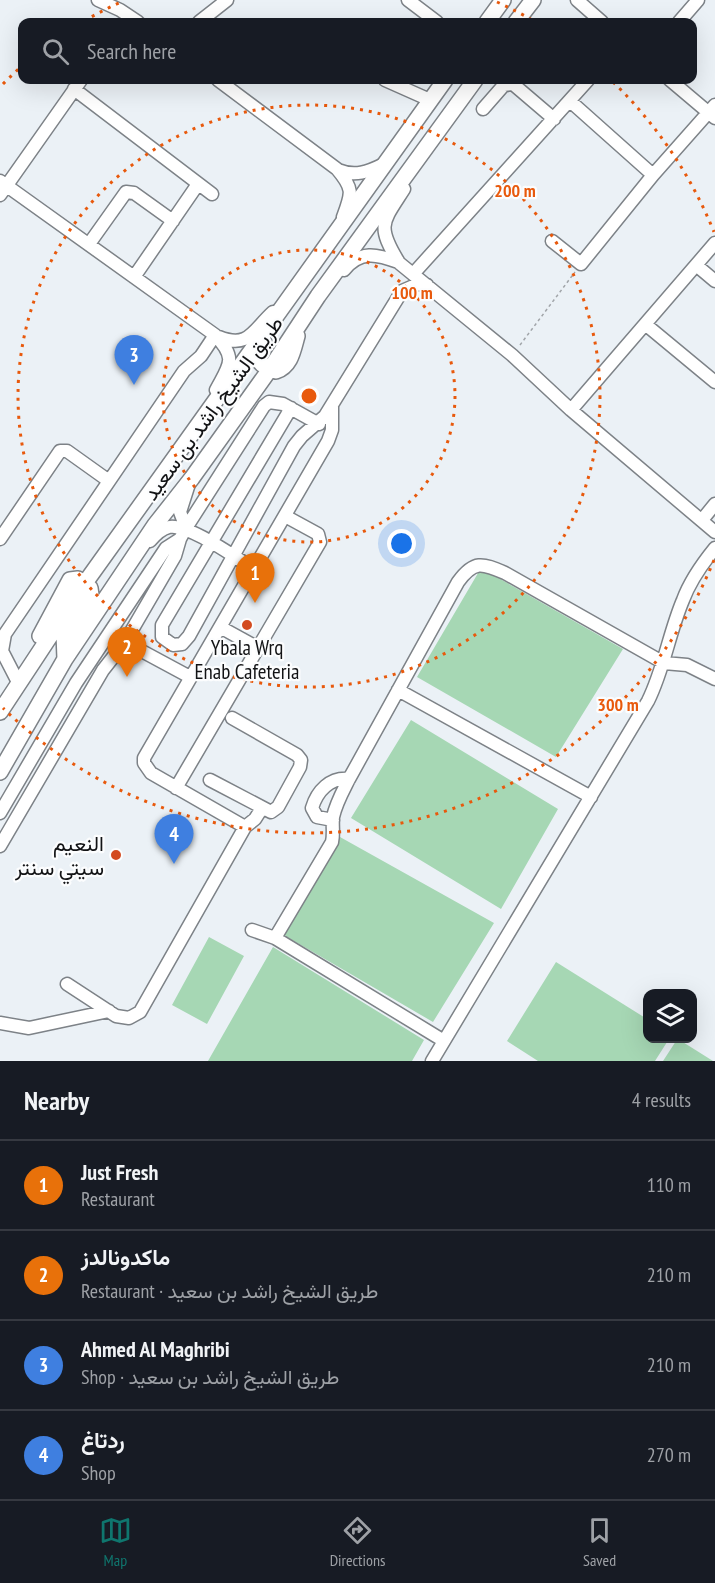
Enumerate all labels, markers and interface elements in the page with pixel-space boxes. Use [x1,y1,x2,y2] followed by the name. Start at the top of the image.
[18,18,697,84] search box
[39,35,72,68] icon: search
[87,37,176,65] text: Search here
[494,179,536,202] text: 200 m
[391,281,433,304] text: 100 m
[137,311,290,506] street label: طريق الشيخ راشد بن سعيد
[114,336,154,385] pin: 3
[299,386,319,406] centre of rings
[387,529,416,558] your location
[236,554,274,603] pin: 1
[240,618,254,632] marker: Ybala Wrq Enab Cafeteria
[108,628,146,677] pin: 2
[195,634,299,685] place label: Ybala Wrq Enab Cafeteria
[597,693,639,716] text: 300 m
[154,814,194,864] pin: 4
[14,830,104,885] place label: النعيم سيتي سنتر
[109,848,123,862] marker: النعيم سيتي سنتر
[643,989,697,1043] map controls
[643,989,697,1043] button: layers
[24,1084,89,1117] text: Nearby
[632,1087,691,1113] text: 4 results
[81,1158,158,1186] text: Just Fresh
[39,1172,48,1198] text: 1
[647,1172,691,1198] text: 110 m
[81,1186,155,1212] text: Restaurant
[81,1243,170,1271] text: ماكدونالدز
[39,1262,48,1288] text: 2
[647,1262,691,1288] text: 210 m
[81,1278,378,1304] text: Restaurant · طريق الشيخ راشد بن سعيد
[81,1335,230,1363] text: Ahmed Al Maghribi
[39,1352,48,1378] text: 3
[647,1352,691,1378] text: 210 m
[81,1364,339,1390] text: Shop · طريق الشيخ راشد بن سعيد
[81,1426,125,1454] text: ردتاغ
[39,1442,48,1468] text: 4
[647,1442,691,1468] text: 270 m
[81,1460,116,1486] text: Shop
[99,1514,132,1570] tab: Map
[330,1514,385,1570] tab: Directions
[583,1514,616,1570] tab: Saved

